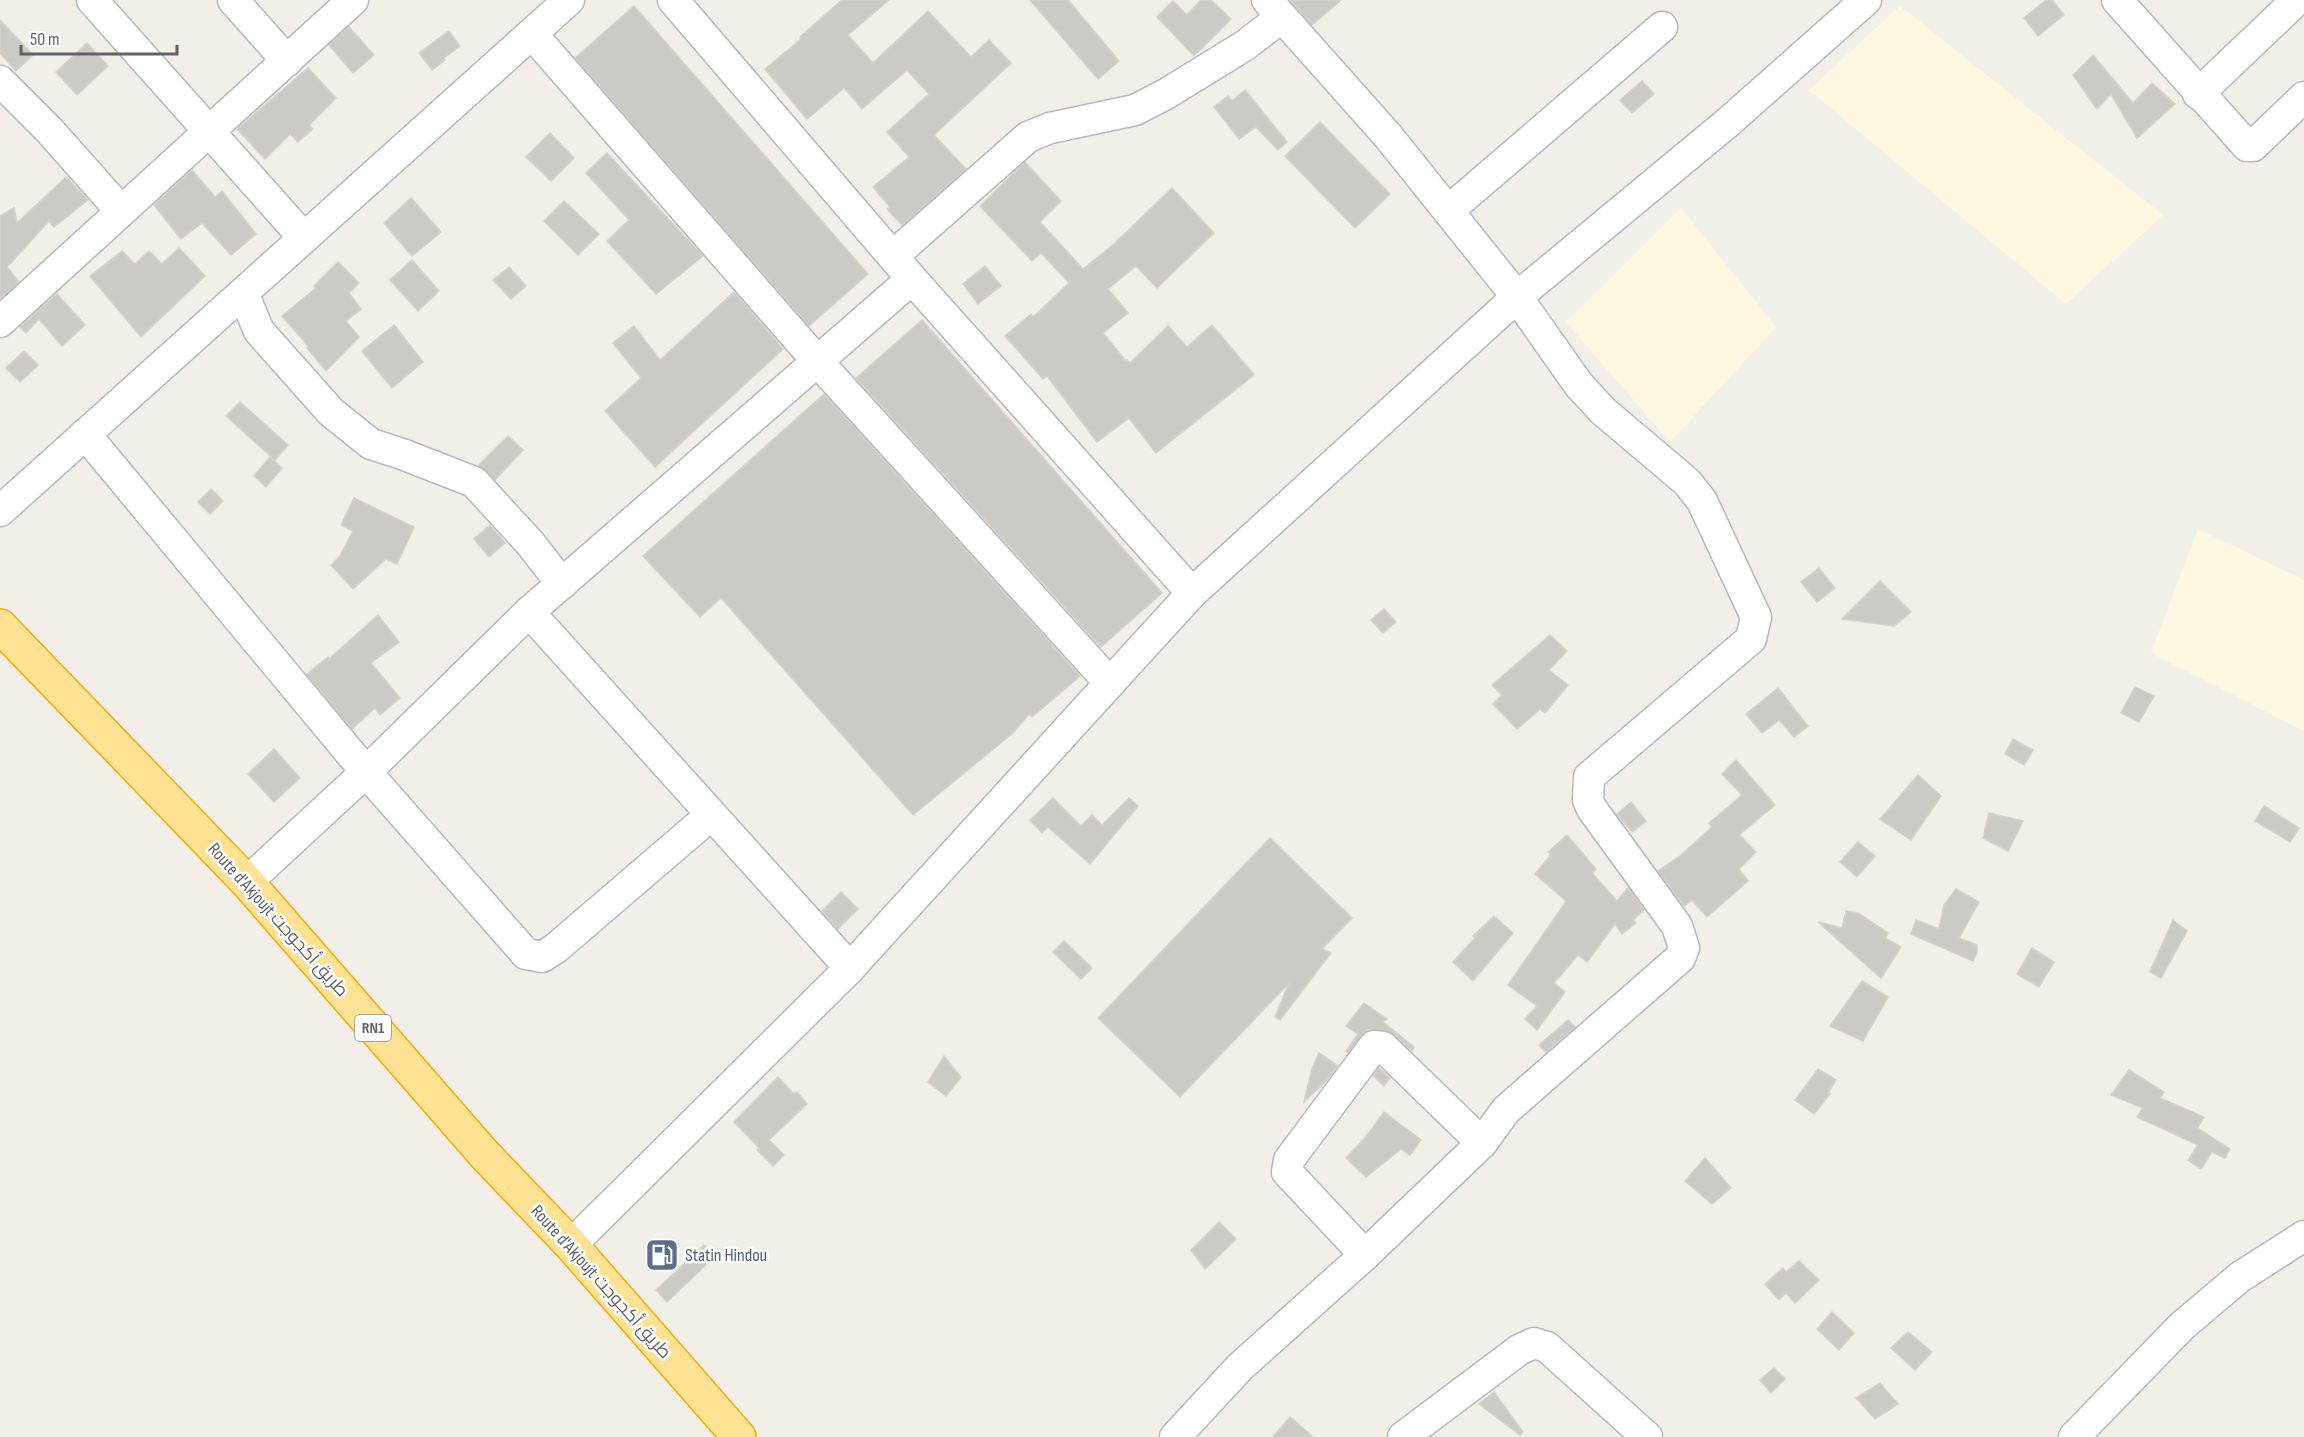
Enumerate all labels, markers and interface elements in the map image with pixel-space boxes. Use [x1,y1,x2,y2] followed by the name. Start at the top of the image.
[21,18,177,56] scale bar
[30,29,60,50] text: 50 m
[203,838,353,1002] street label: Route d'Akjoujt طريق أكجوجت
[355,1015,391,1041] road number: RN1
[526,1200,676,1364] street label: Route d'Akjoujt طريق أكجوجت
[644,1237,680,1273] fuel station icon: Statin Hindou
[685,1245,767,1266] place label: Statin Hindou

